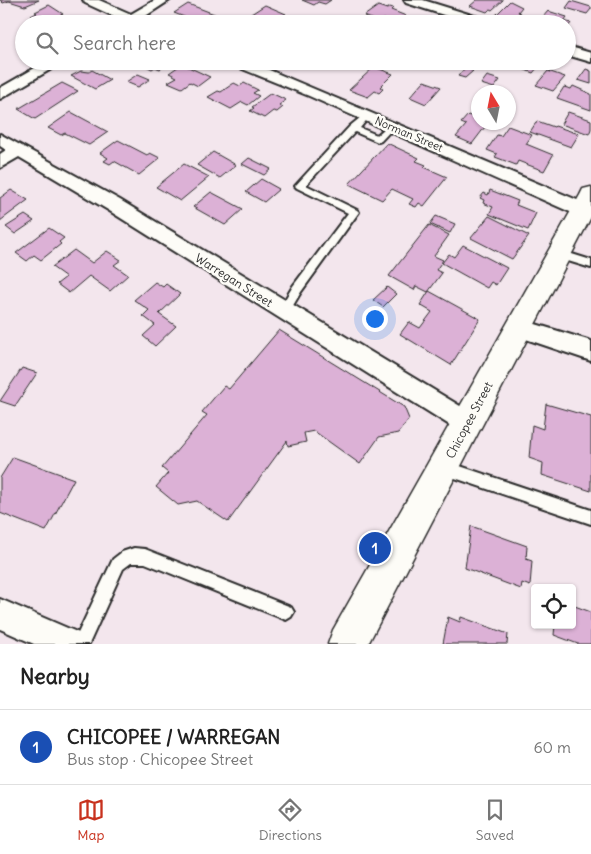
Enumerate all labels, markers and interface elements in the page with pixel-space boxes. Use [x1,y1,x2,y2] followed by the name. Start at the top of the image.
[15,15,576,70] search box
[33,29,61,57] icon: search
[73,31,176,55] text: Search here
[471,85,516,130] north arrow
[373,113,445,155] street label: Norman Street
[192,250,276,310] street label: Warregan Street
[362,306,388,332] your location
[442,379,496,461] street label: Chicopee Street
[359,529,391,567] pin: 1
[531,584,576,629] map controls
[531,584,576,629] button: locate
[20,663,90,690] text: Nearby
[67,725,281,749] text: CHICOPEE / WARREGAN
[33,737,39,757] text: 1
[533,737,571,757] text: 60 m
[67,749,253,769] text: Bus stop · Chicopee Street
[77,796,105,844] tab: Map
[259,796,322,844] tab: Directions
[476,796,514,844] tab: Saved

